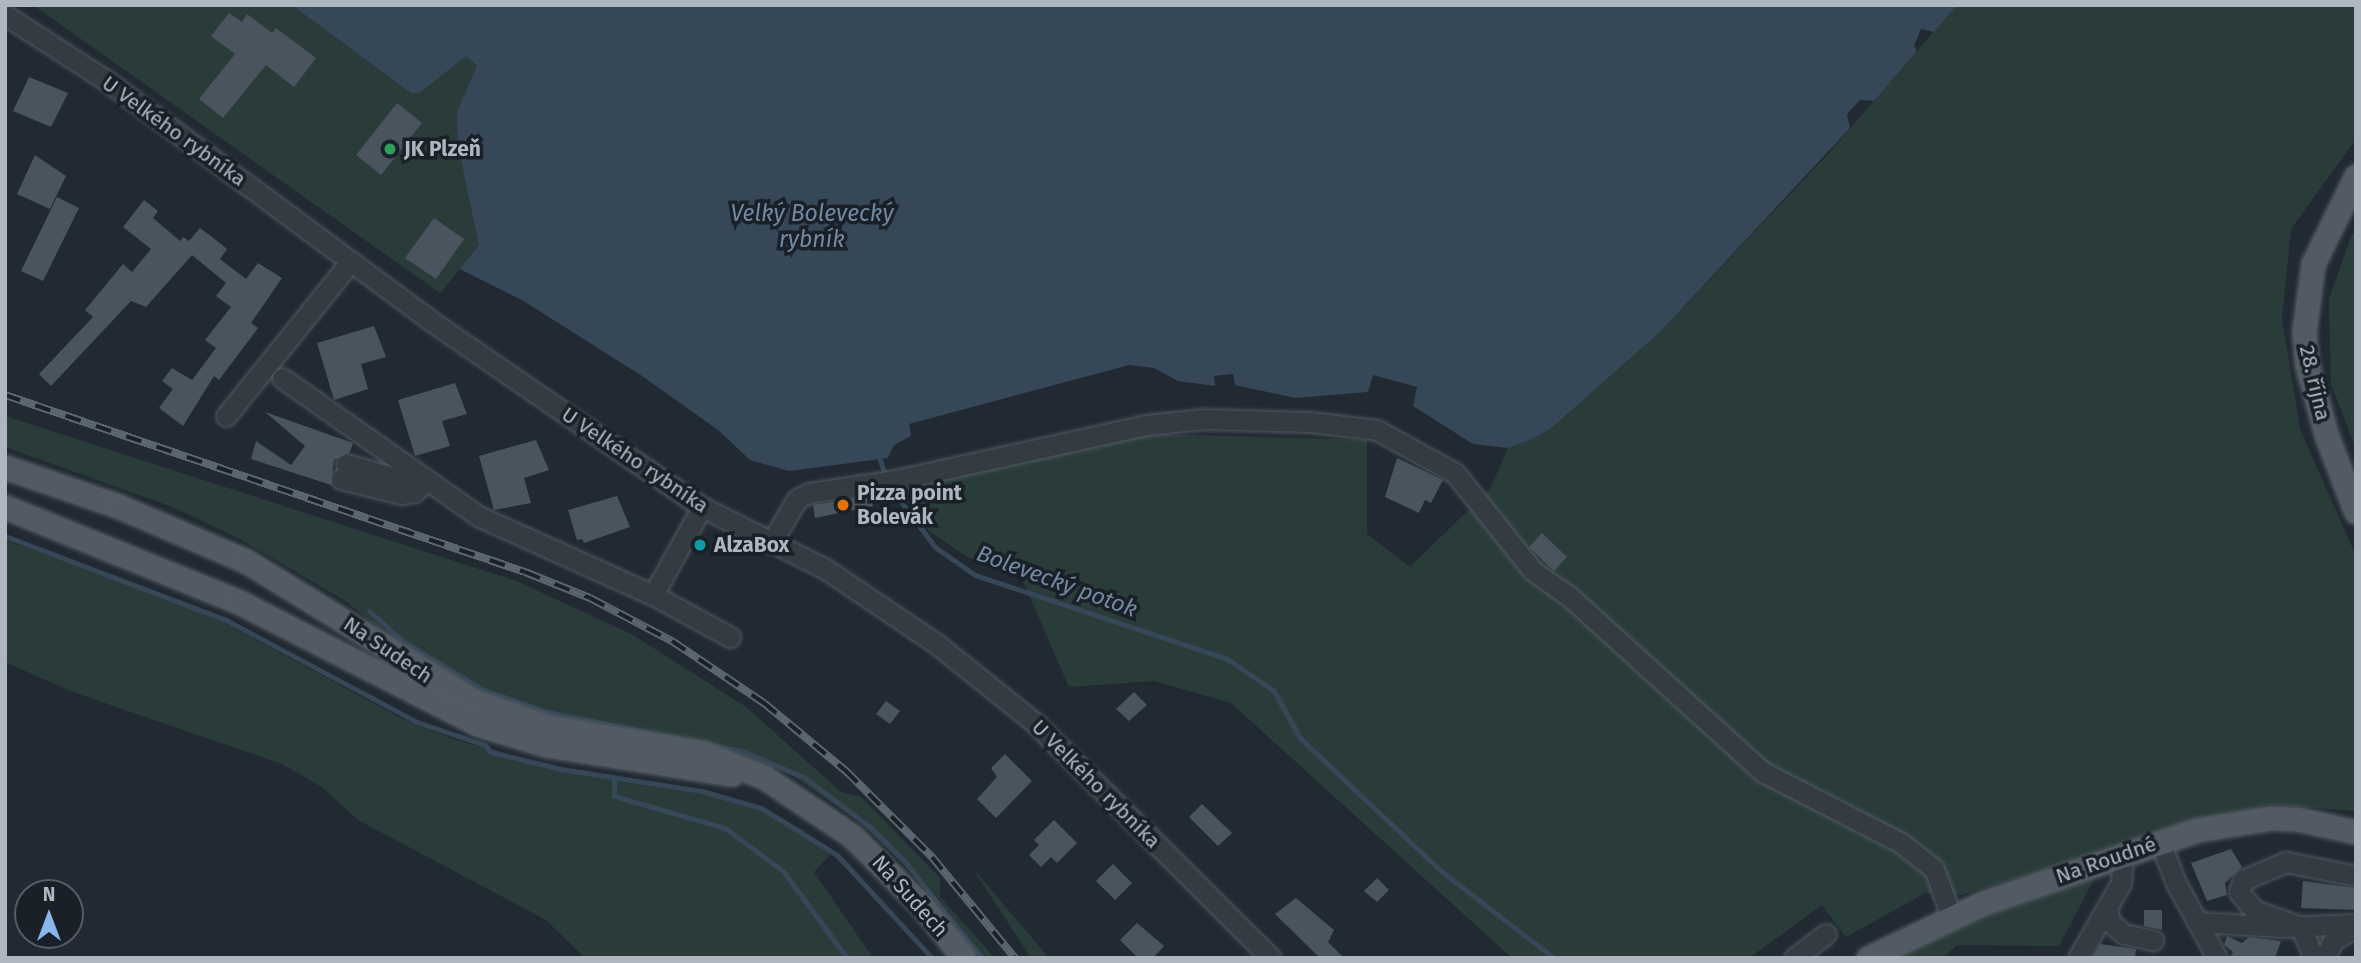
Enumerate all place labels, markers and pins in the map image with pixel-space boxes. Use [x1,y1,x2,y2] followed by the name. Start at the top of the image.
[404,136,481,162] place label: JK Plzeň
[382,141,398,157] marker: JK Plzeň
[857,480,962,530] place label: Pizza point Bolevák
[835,497,851,513] marker: Pizza point Bolevák
[714,532,789,558] place label: AlzaBox
[692,537,708,553] marker: AlzaBox

